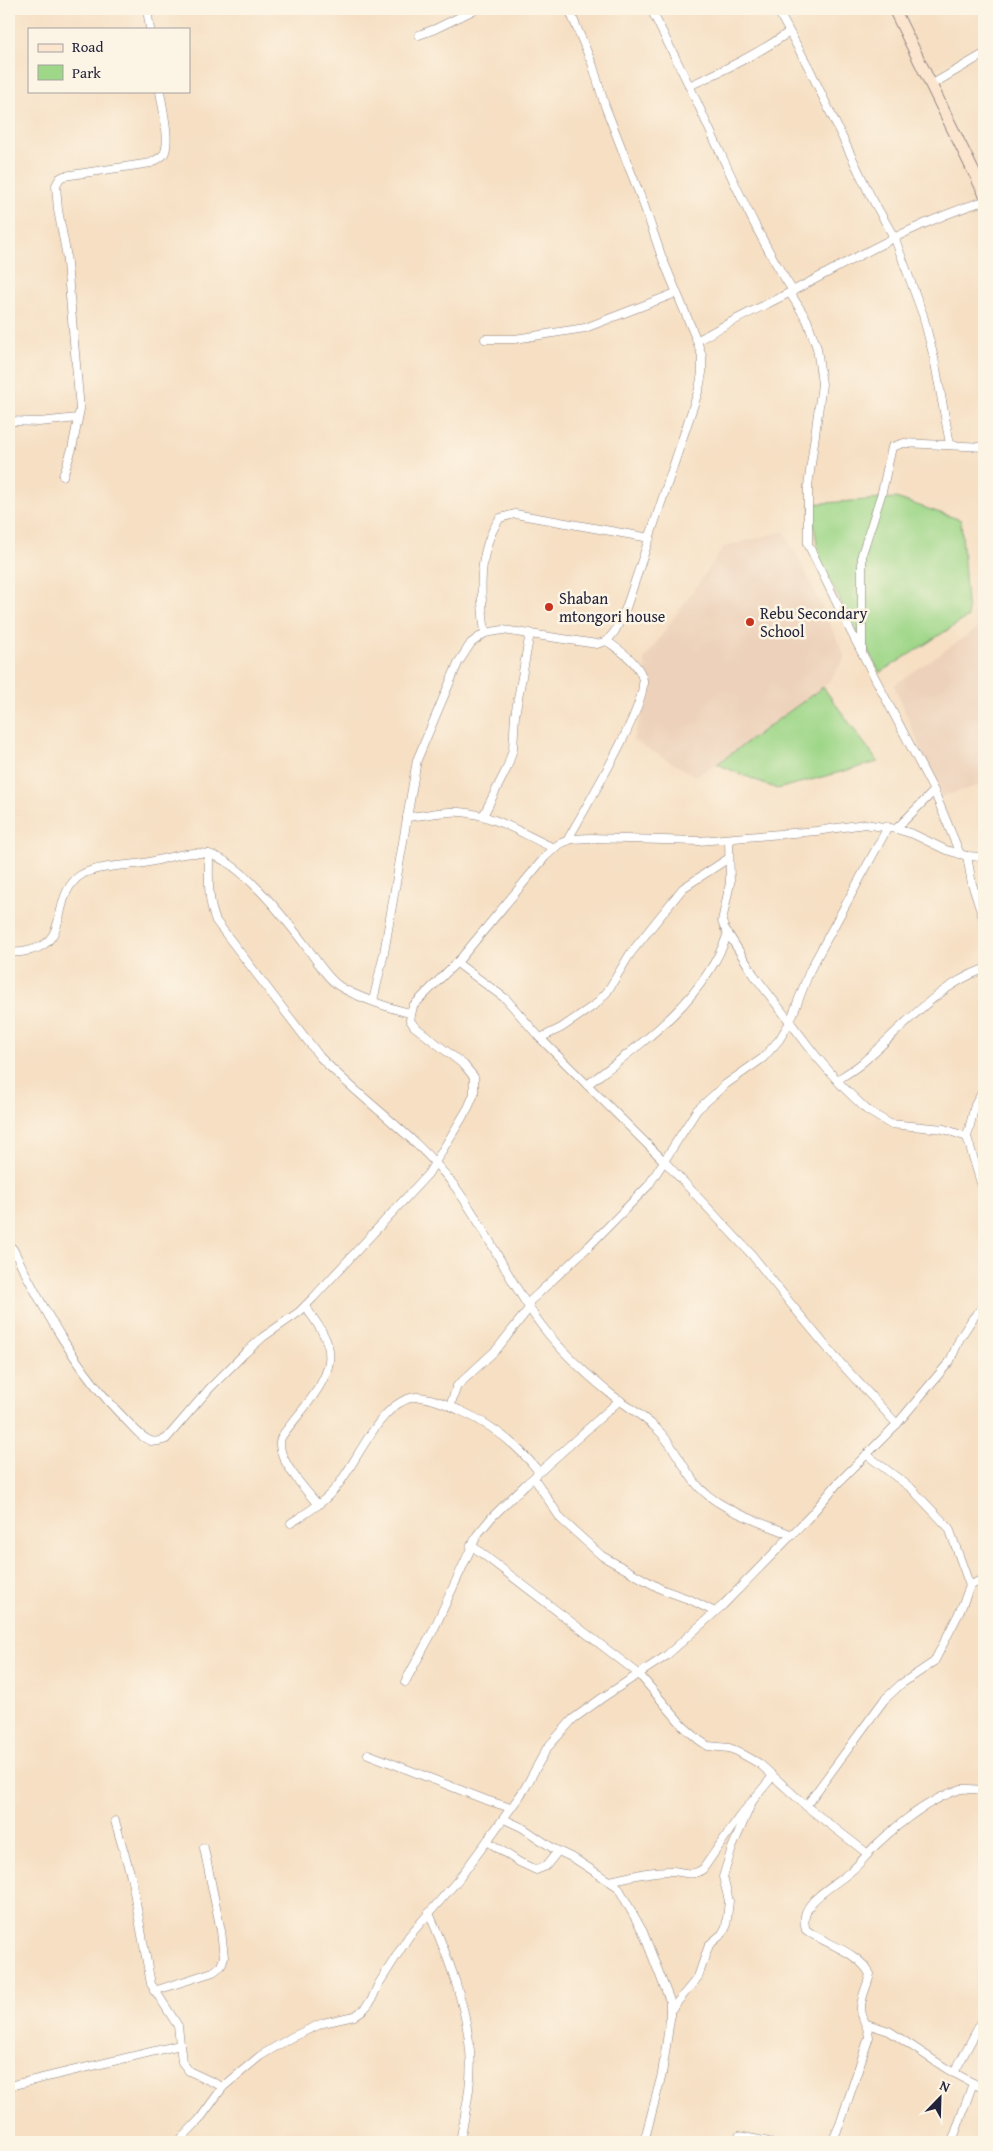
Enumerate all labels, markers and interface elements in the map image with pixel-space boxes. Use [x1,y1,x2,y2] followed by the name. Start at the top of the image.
[28,28,190,92] legend
[72,36,103,57] text: Road
[72,62,101,83] text: Park
[559,586,665,628] place label: Shaban mtongori house
[543,601,555,613] marker: Shaban mtongori house
[760,601,867,643] place label: Rebu Secondary School
[744,616,756,628] marker: Rebu Secondary School
[916,2074,966,2124] north arrow
[937,2075,954,2097] text: N

